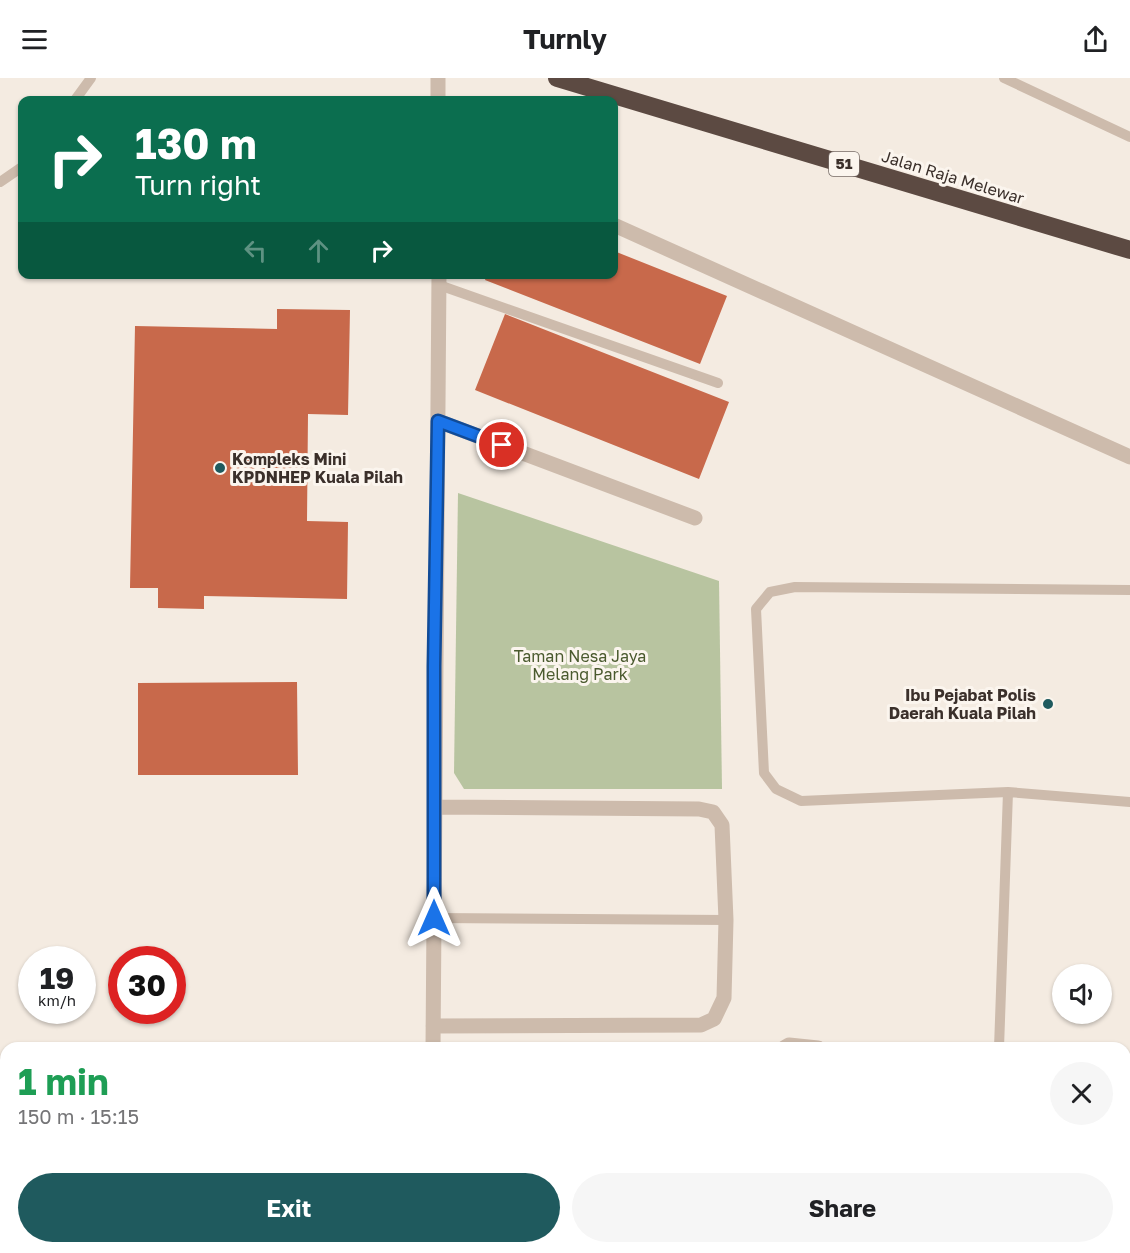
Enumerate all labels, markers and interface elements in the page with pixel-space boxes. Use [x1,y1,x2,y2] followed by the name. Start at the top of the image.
[18,23,51,56] icon: menu
[523,23,607,55] text: Turnly
[1079,23,1112,56] icon: share
[135,118,257,168] text: 130 m
[36,120,114,198] icon: right
[879,146,1027,208] street label: Jalan Raja Melewar
[829,152,859,176] road number: 51
[135,169,261,201] text: Turn right
[239,234,272,267] icon: left
[302,234,335,267] icon: ahead
[365,234,398,267] icon: right
[476,419,527,470] pin
[485,428,518,461] icon: arrive
[232,449,403,487] place label: Kompleks Mini KPDNHEP Kuala Pilah
[213,461,227,475] marker: Kompleks Mini KPDNHEP Kuala Pilah
[514,646,646,684] park label: Taman Nesa Jaya Melang Park
[889,685,1036,723] place label: Ibu Pejabat Polis Daerah Kuala Pilah
[1041,697,1055,711] marker: Ibu Pejabat Polis Daerah Kuala Pilah
[402,886,466,950] position arrow
[108,946,186,1024] speed limit sign: 30
[40,960,74,996] text: 19
[1052,964,1112,1024] map controls
[1052,964,1112,1024] button: sound
[38,991,76,1009] text: km/h
[18,1060,109,1103] text: 1 min
[1050,1062,1113,1125] button: close
[18,1104,139,1128] text: 150 m · 15:15
[18,1173,560,1242] button: Exit
[572,1173,1113,1242] button: Share

